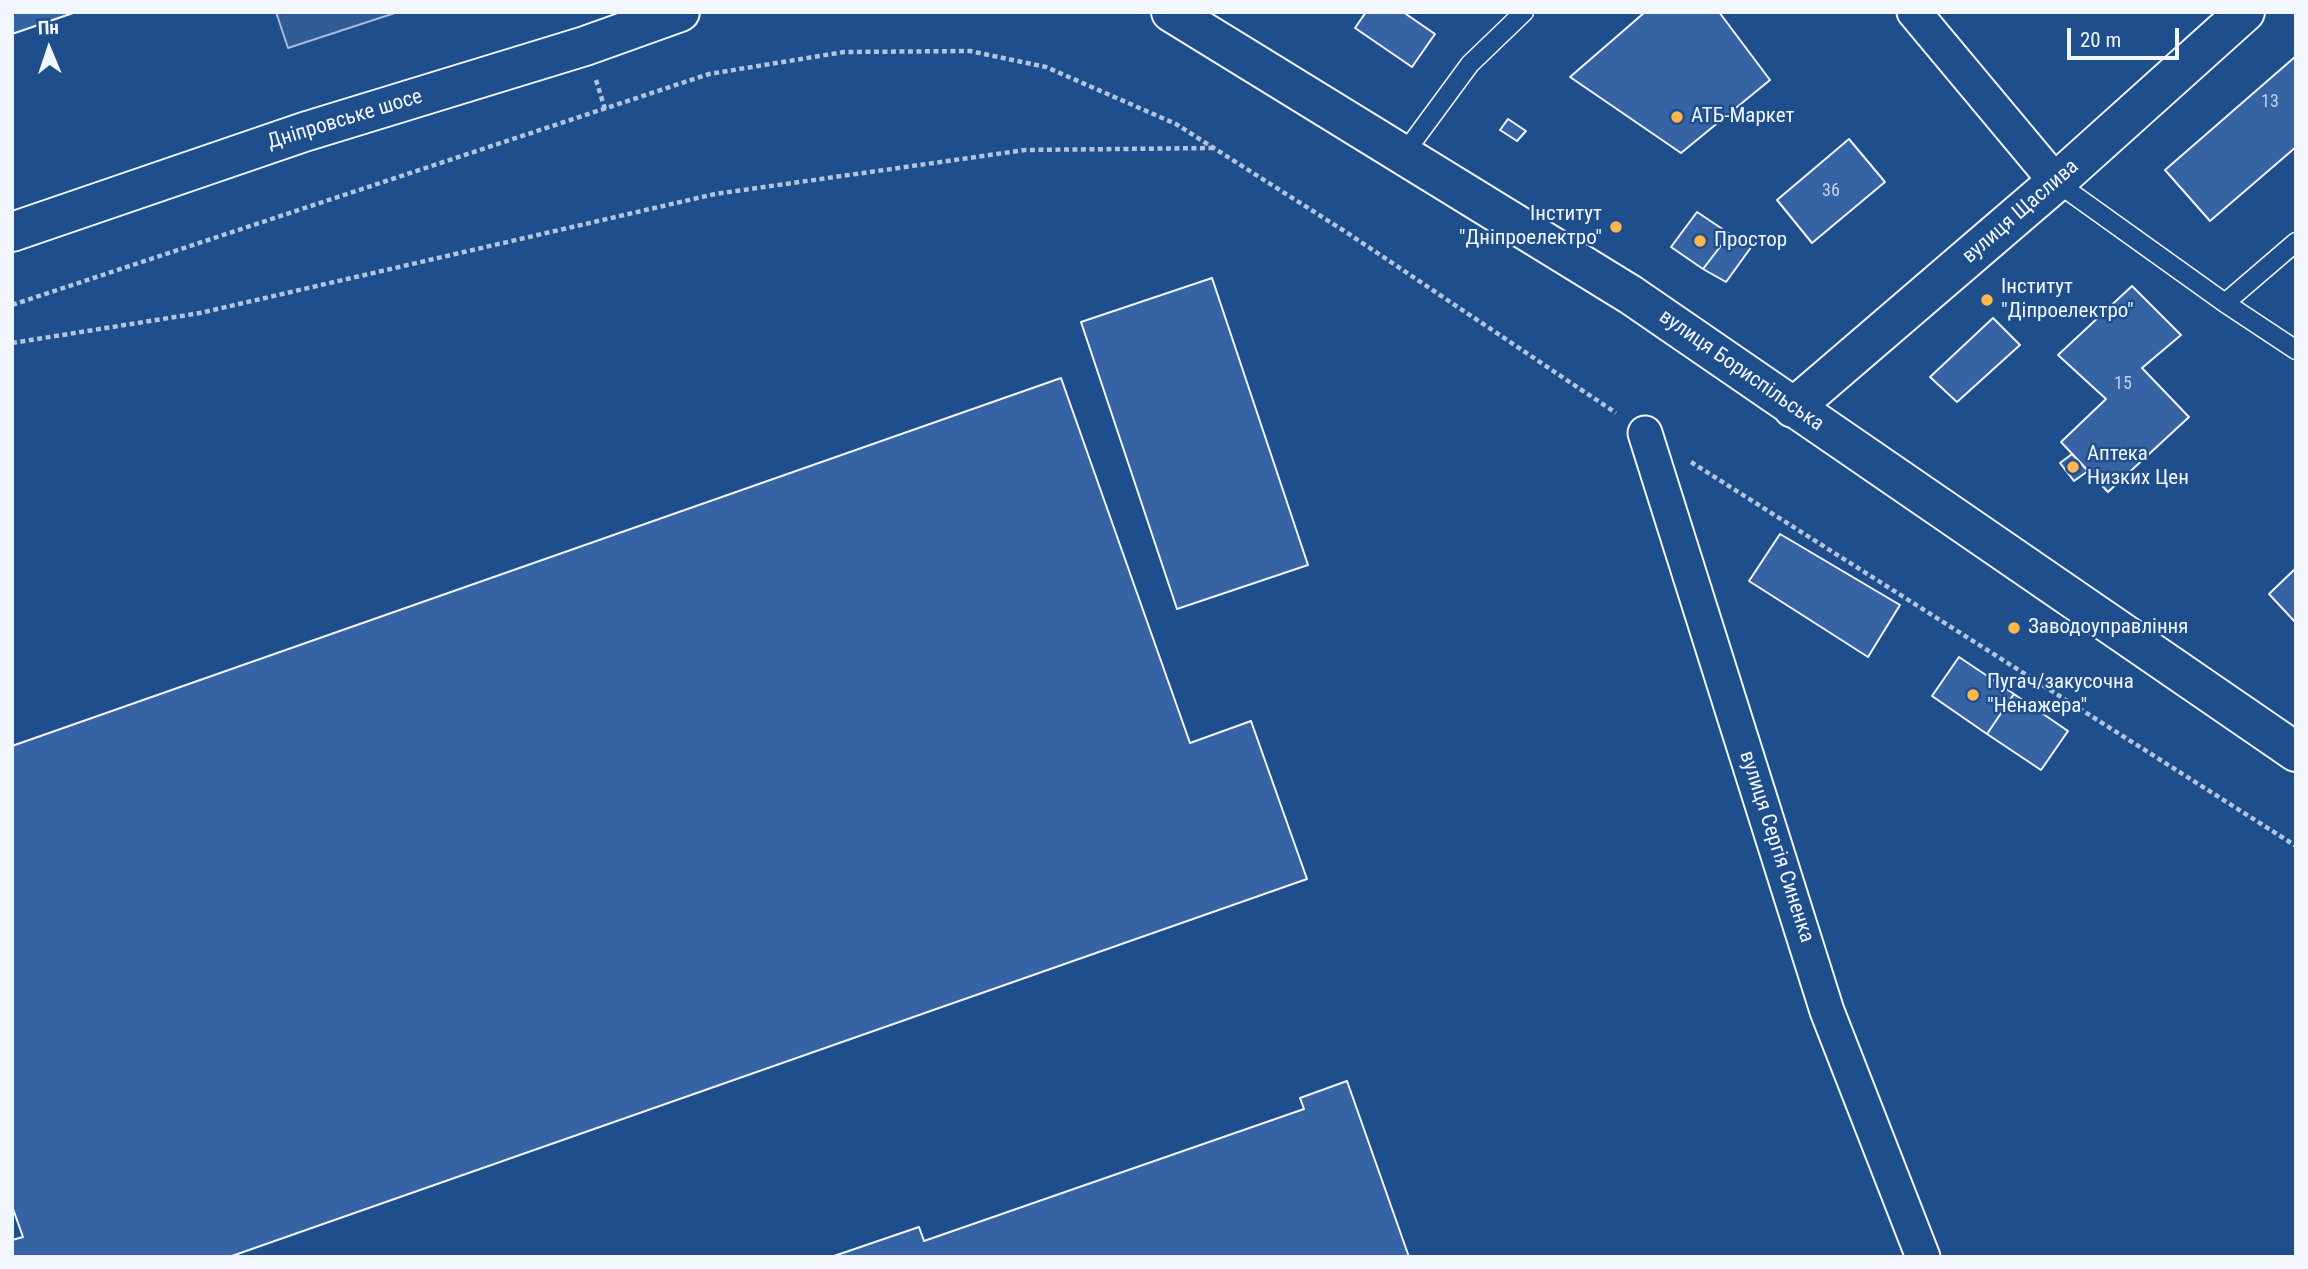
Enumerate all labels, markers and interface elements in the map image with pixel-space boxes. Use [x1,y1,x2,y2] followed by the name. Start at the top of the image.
[14,14,84,84] north arrow
[2070,14,2182,58] scale bar
[37,16,59,39] text: Пн
[2080,28,2121,52] text: 20 m
[264,84,426,156] street label: Дніпровське шосе
[2261,91,2279,113] house number: 13
[1691,104,1794,130] place label: АТБ-Маркет
[1669,109,1685,125] marker: АТБ-Маркет
[1958,155,2084,269] street label: вулиця Щаслива
[1822,180,1840,202] house number: 36
[1459,202,1602,252] place label: Інститут "Дніпроелектро"
[1608,219,1624,235] marker: Інститут "Дніпроелектро"
[1714,228,1787,254] place label: Простор
[1692,233,1708,249] marker: Простор
[2001,275,2134,325] place label: Інститут "Діпроелектро"
[1979,292,1995,308] marker: Інститут "Діпроелектро"
[1654,305,1828,437] street label: вулиця Бориспільська
[2114,373,2132,395] house number: 15
[2087,442,2189,492] place label: Аптека Низких Цен
[2065,459,2081,475] marker: Аптека Низких Цен
[2028,615,2188,641] place label: Заводоуправління
[2006,620,2022,636] marker: Заводоуправління
[1987,670,2134,720] place label: Пугач/закусочна "Ненажера"
[1965,687,1981,703] marker: Пугач/закусочна "Ненажера"
[1733,748,1819,946] street label: вулиця Сергія Синенка

